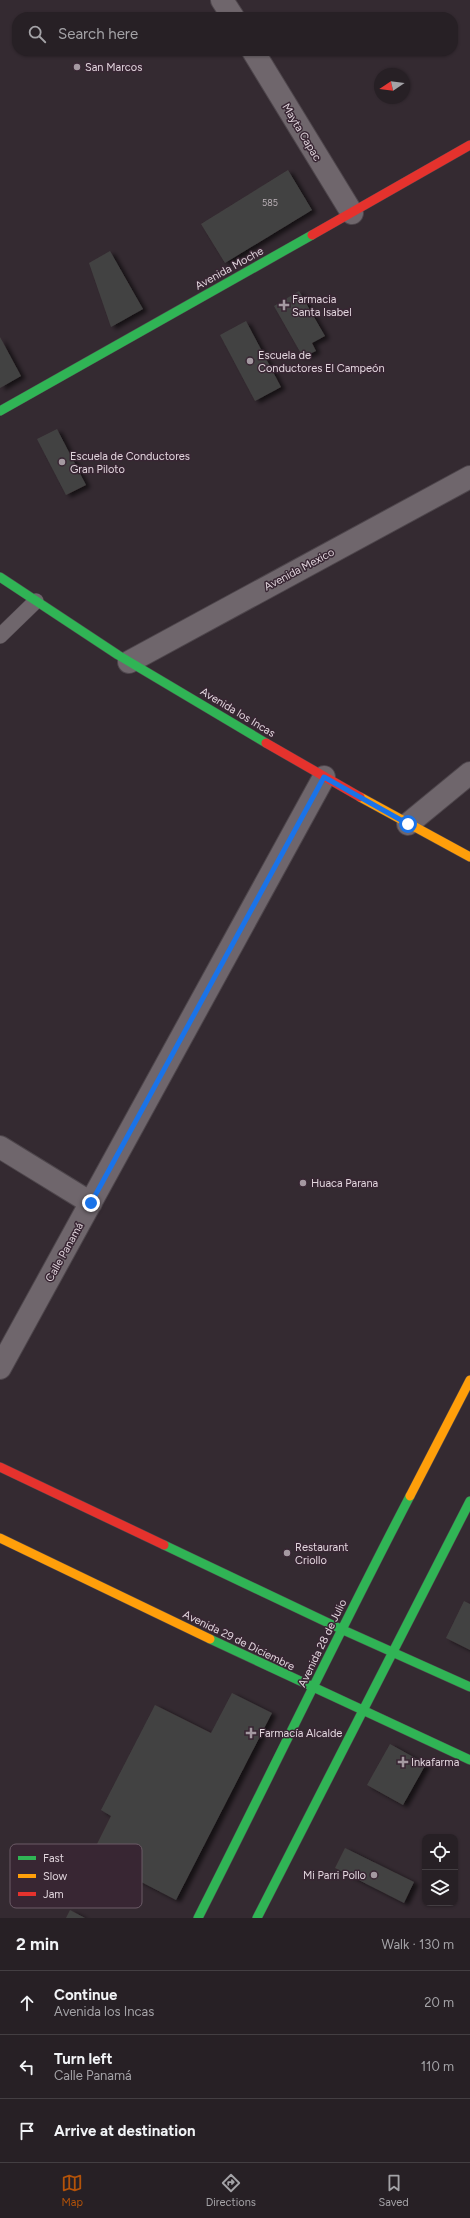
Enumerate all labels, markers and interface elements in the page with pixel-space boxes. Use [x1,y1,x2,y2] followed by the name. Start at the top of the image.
[12,12,458,56] search box
[26,23,48,45] icon: search
[58,25,138,43] text: Search here
[85,61,142,74] place label: San Marcos
[72,62,82,72] marker: San Marcos
[374,68,410,104] north arrow
[279,101,324,163] street label: Mayta Capac
[262,197,278,208] house number: 585
[193,244,266,293] street label: Avenida Moche
[292,293,352,319] place label: Farmacia Santa Isabel
[279,300,289,310] marker: Farmacia Santa Isabel
[258,349,385,375] place label: Escuela de Conductores El Campeón
[245,356,255,366] marker: Escuela de Conductores El Campeón
[70,450,190,476] place label: Escuela de Conductores Gran Piloto
[57,457,67,467] marker: Escuela de Conductores Gran Piloto
[262,545,337,593] street label: Avenida Mexico
[198,685,277,740] street label: Avenida los Incas
[399,815,417,833] route start
[311,1177,378,1190] place label: Huaca Parana
[298,1178,308,1188] marker: Huaca Parana
[82,1194,100,1212] route end
[43,1220,86,1284] street label: Calle Panamá
[295,1541,349,1567] place label: Restaurant Criollo
[282,1548,292,1558] marker: Restaurant Criollo
[295,1597,349,1689] street label: Avenida 28 de Julio
[181,1608,297,1673] street label: Avenida 29 de Diciembre
[259,1727,342,1740] place label: Farmacía Alcalde
[246,1728,256,1738] marker: Farmacía Alcalde
[411,1756,459,1769] place label: Inkafarma
[398,1757,408,1767] marker: Inkafarma
[422,1834,458,1906] map controls
[422,1834,458,1870] button: locate
[10,1844,142,1908] legend
[43,1852,64,1865] text: Fast
[303,1869,366,1882] place label: Mi Parri Pollo
[43,1870,67,1883] text: Slow
[369,1870,379,1880] marker: Mi Parri Pollo
[422,1870,458,1906] button: layers
[43,1888,64,1901] text: Jam
[16,1934,59,1954] text: 2 min
[381,1937,454,1952] text: Walk · 130 m
[54,1986,117,2004] text: Continue
[16,1992,38,2014] icon: ahead
[424,1995,454,2010] text: 20 m
[54,2004,154,2019] text: Avenida los Incas
[54,2050,112,2068] text: Turn left
[16,2056,38,2078] icon: left
[421,2059,454,2074] text: 110 m
[54,2068,132,2083] text: Calle Panamá
[16,2120,38,2142] icon: arrive
[54,2122,195,2140] text: Arrive at destination
[61,2172,83,2209] tab: Map
[206,2172,256,2209] tab: Directions
[378,2172,409,2209] tab: Saved

